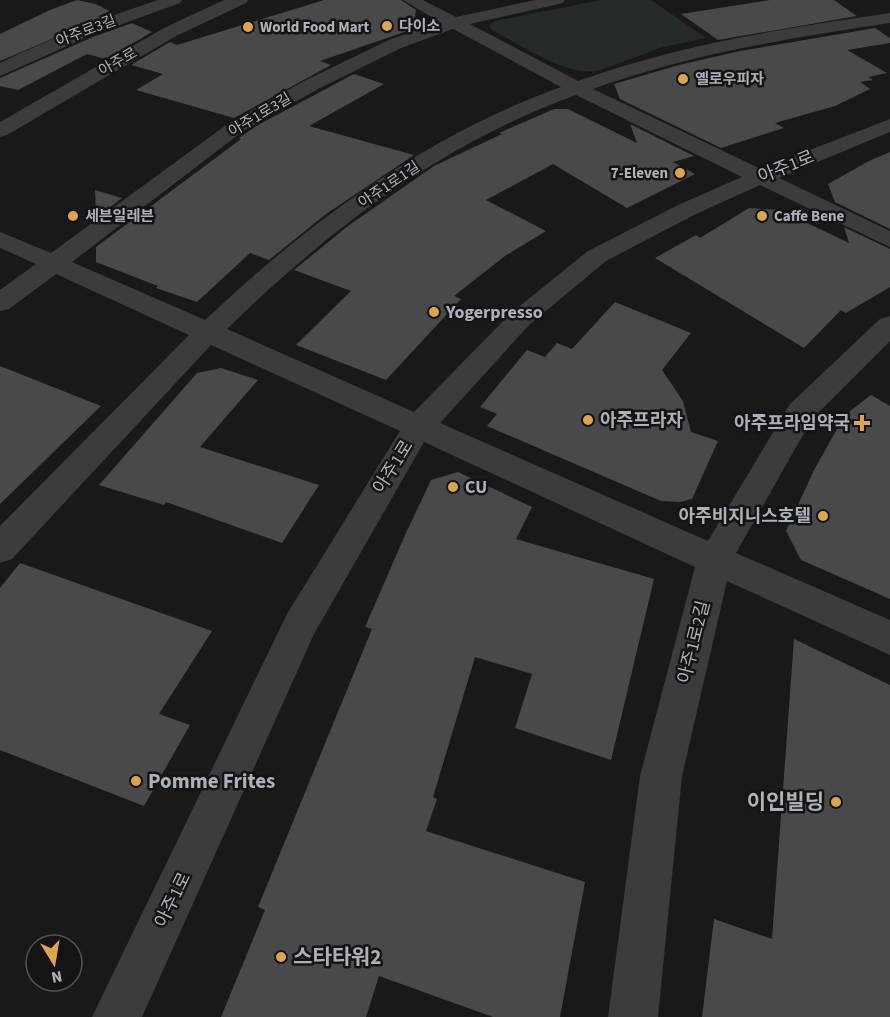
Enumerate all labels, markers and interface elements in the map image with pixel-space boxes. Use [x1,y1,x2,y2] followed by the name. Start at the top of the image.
[53,10,119,52] street label: 아주로3길
[399,16,441,37] place label: 다이소
[260,17,370,38] place label: World Food Mart
[380,19,394,33] marker: 다이소
[241,20,255,34] marker: World Food Mart
[95,43,141,81] street label: 아주로
[695,69,764,90] place label: 옐로우피자
[676,72,690,86] marker: 옐로우피자
[225,88,295,142] street label: 아주1로3길
[754,144,818,190] street label: 아주1로
[354,157,424,213] street label: 아주1로1길
[611,163,668,184] place label: 7-Eleven
[673,166,687,180] marker: 7-Eleven
[85,206,154,227] place label: 세븐일레븐
[774,206,845,227] place label: Caffe Bene
[66,209,80,223] marker: 세븐일레븐
[755,209,769,223] marker: Caffe Bene
[445,300,543,325] place label: Yogerpresso
[427,305,441,319] marker: Yogerpresso
[600,408,683,433] place label: 아주프라자
[734,411,850,436] place label: 아주프라임약국
[581,413,595,427] marker: 아주프라자
[855,416,869,430] marker: 아주프라임약국
[367,436,419,498] street label: 아주1로
[465,475,487,500] place label: CU
[446,480,460,494] marker: CU
[679,504,811,529] place label: 아주비지니스호텔
[816,509,830,523] marker: 아주비지니스호텔
[672,598,716,686] street label: 아주1로2길
[148,766,275,796] place label: Pomme Frites
[129,774,143,788] marker: Pomme Frites
[747,787,824,817] place label: 이인빌딩
[829,795,843,809] marker: 이인빌딩
[149,868,197,932] street label: 아주1로
[24,933,84,993] north arrow
[293,942,381,972] place label: 스타타워2
[274,950,288,964] marker: 스타타워2
[49,965,64,989] text: N

